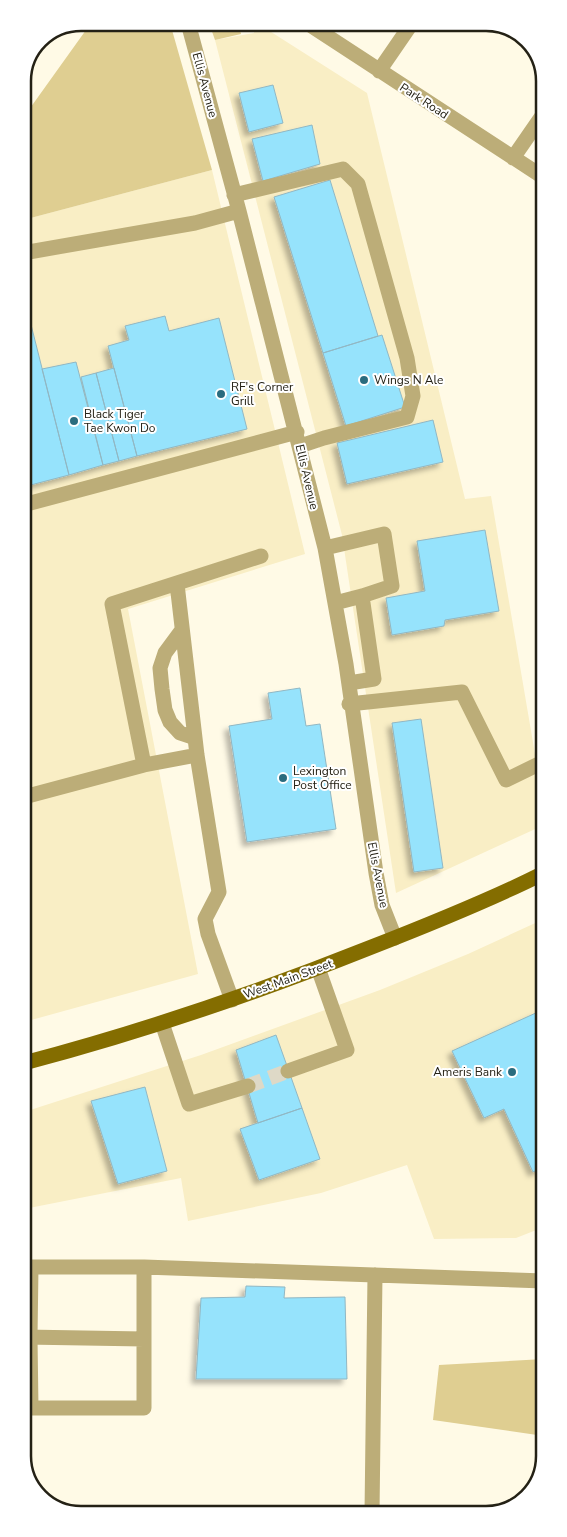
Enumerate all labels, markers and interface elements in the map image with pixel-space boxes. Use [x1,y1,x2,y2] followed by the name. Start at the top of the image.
[189,51,221,119] street label: Ellis Avenue
[397,79,451,123] street label: Park Road
[374,372,443,388] place label: Wings N Ale
[358,374,370,386] marker: Wings N Ale
[231,379,294,409] place label: RF's Corner Grill
[215,388,227,400] marker: RF's Corner Grill
[84,406,156,436] place label: Black Tiger Tae Kwon Do
[68,415,80,427] marker: Black Tiger Tae Kwon Do
[292,443,322,511] street label: Ellis Avenue
[293,763,352,793] place label: Lexington Post Office
[277,772,289,784] marker: Lexington Post Office
[364,841,392,909] street label: Ellis Avenue
[241,955,336,1003] street label: West Main Street
[433,1064,503,1080] place label: Ameris Bank
[506,1066,518,1078] marker: Ameris Bank

